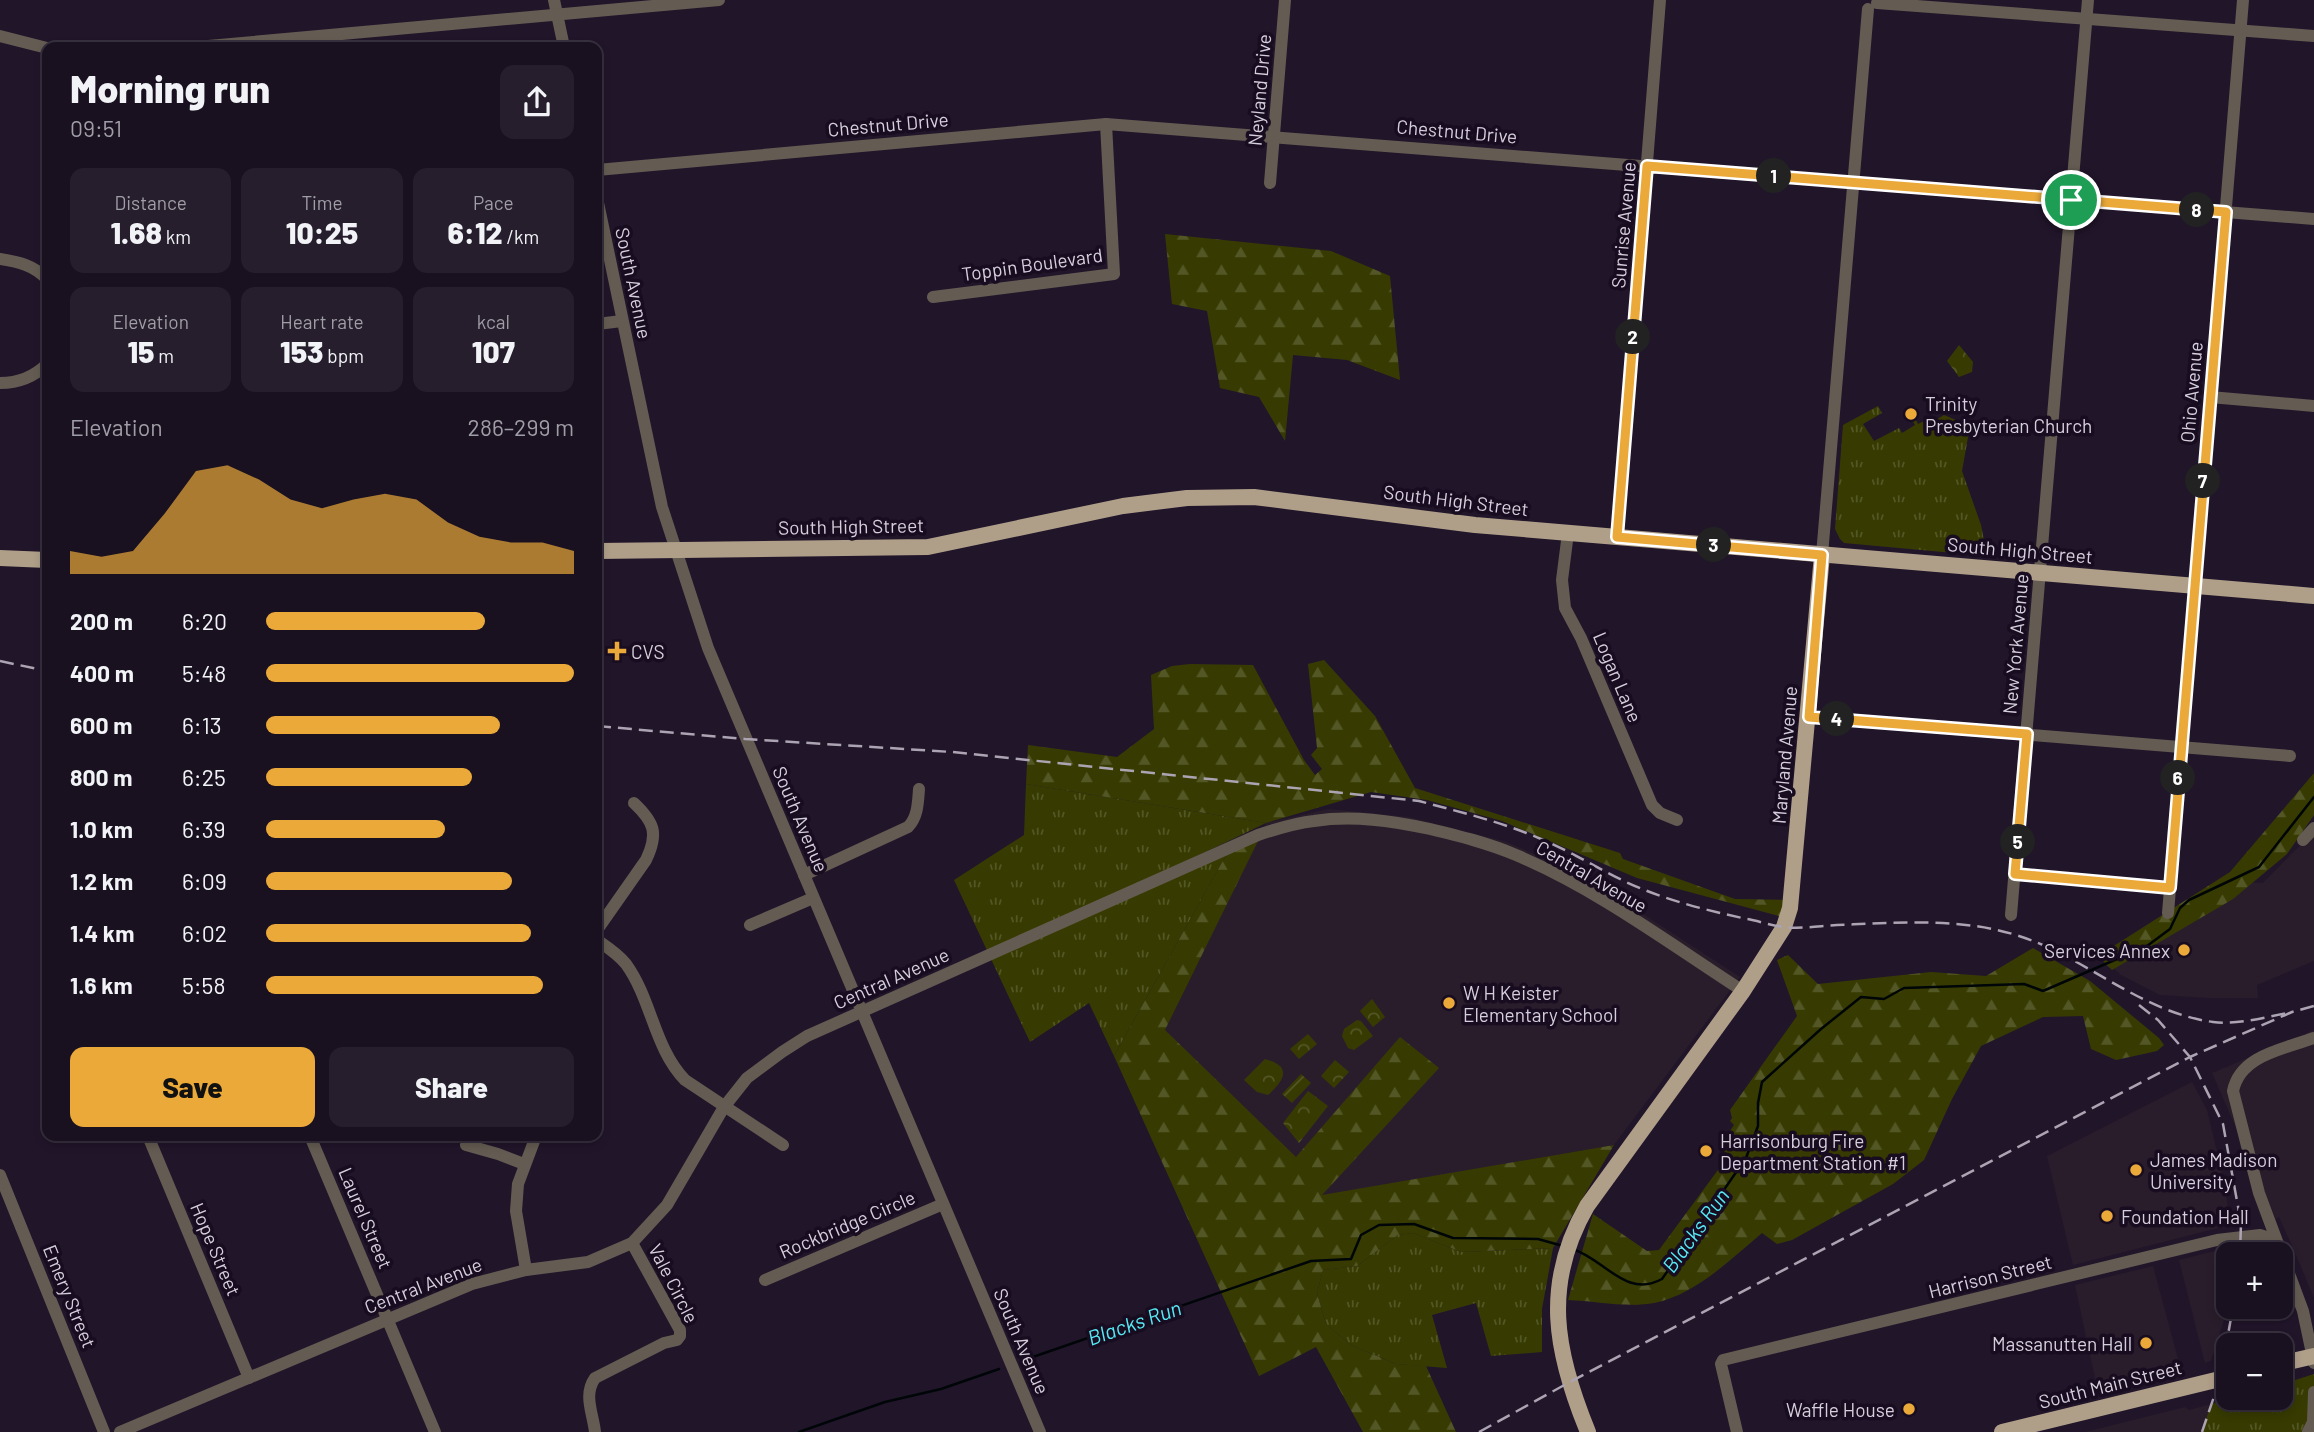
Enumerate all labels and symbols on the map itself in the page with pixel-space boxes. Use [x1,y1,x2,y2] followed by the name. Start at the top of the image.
[1243,33,1275,147] street label: Neyland Drive
[827,107,949,141] street label: Chestnut Drive
[1396,114,1518,148] street label: Chestnut Drive
[1756,158,1792,194] pin: 1
[1606,161,1640,289] street label: Sunrise Avenue
[2041,170,2101,230] pin
[2180,192,2214,228] pin: 8
[611,225,657,341] street label: South Avenue
[960,243,1104,285] street label: Toppin Boulevard
[1616,320,1650,354] pin: 2
[2175,340,2207,444] street label: Ohio Avenue
[1925,392,2092,437] place label: Trinity Presbyterian Church
[1903,406,1919,422] marker: Trinity Presbyterian Church
[2186,463,2220,498] pin: 7
[1382,480,1530,520] street label: South High Street
[778,513,924,539] street label: South High Street
[1696,528,1732,562] pin: 3
[1946,532,2094,568] street label: South High Street
[1997,573,2033,715] street label: New York Avenue
[1589,628,1647,726] street label: Logan Lane
[631,640,665,663] place label: CVS
[609,643,625,659] marker: CVS
[1767,685,1801,825] street label: Maryland Avenue
[1820,702,1854,736] pin: 4
[2160,760,2196,796] pin: 6
[768,763,834,875] street label: South Avenue
[2000,824,2036,860] pin: 5
[1533,835,1651,917] street label: Central Avenue
[2044,939,2170,962] place label: Services Annex
[830,942,952,1014] street label: Central Avenue
[2176,942,2192,958] marker: Services Annex
[1463,981,1618,1026] place label: W H Keister Elementary School
[1441,995,1457,1011] marker: W H Keister Elementary School
[1720,1129,1906,1174] place label: Harrisonburg Fire Department Station #1
[1698,1143,1714,1159] marker: Harrisonburg Fire Department Station #1
[2150,1148,2277,1193] place label: James Madison University
[2128,1162,2144,1178] marker: James Madison University
[334,1164,398,1272] street label: Laurel Street
[1656,1183,1734,1277] water label: Blacks Run
[776,1185,918,1263] street label: Rockbridge Circle
[186,1199,246,1299] street label: Hope Street
[2121,1205,2249,1228] place label: Foundation Hall
[2099,1208,2115,1224] marker: Foundation Hall
[644,1240,704,1326] street label: Vale Circle
[39,1241,101,1351] street label: Emery Street
[1926,1250,2054,1302] street label: Harrison Street
[361,1252,485,1318] street label: Central Avenue
[989,1285,1055,1397] street label: South Avenue
[1084,1294,1184,1350] water label: Blacks Run
[1992,1332,2132,1355] place label: Massanutten Hall
[2138,1335,2154,1351] marker: Massanutten Hall
[2036,1355,2184,1413] street label: South Main Street
[1786,1398,1895,1421] place label: Waffle House
[1901,1401,1917,1417] marker: Waffle House

